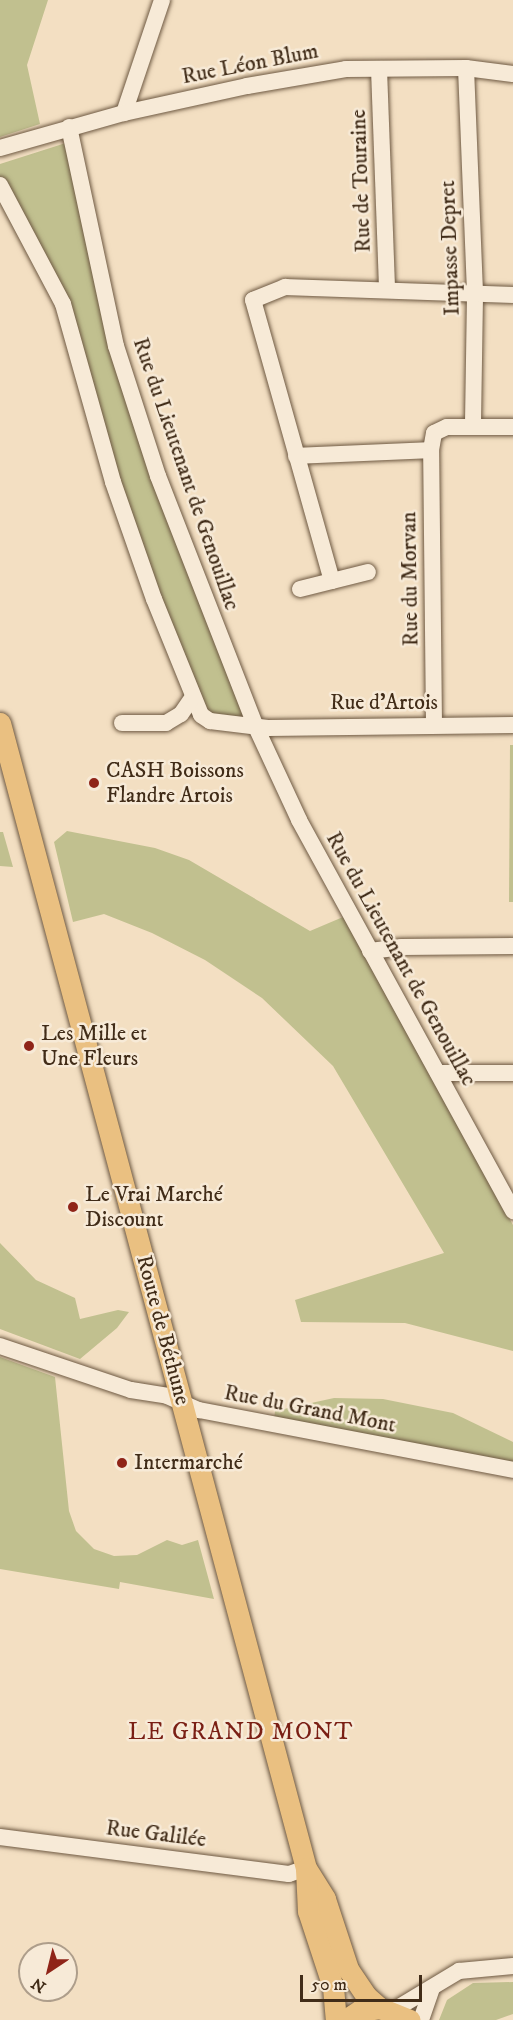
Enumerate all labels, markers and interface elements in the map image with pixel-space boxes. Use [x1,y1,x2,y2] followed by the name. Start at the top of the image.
[180,38,320,90] street label: Rue Léon Blum
[345,109,377,253] street label: Rue de Touraine
[434,180,466,316] street label: Impasse Depret
[127,334,245,614] street label: Rue du Lieutenant de Genouillac
[396,511,424,647] street label: Rue du Morvan
[330,690,438,716] street label: Rue d'Artois
[106,757,244,808] place label: CASH Boissons Flandre Artois
[87,776,101,790] marker: CASH Boissons Flandre Artois
[320,827,482,1091] street label: Rue du Lieutenant de Genouillac
[41,1020,147,1072] place label: Les Mille et Une Fleurs
[22,1039,36,1053] marker: Les Mille et Une Fleurs
[85,1181,223,1232] place label: Le Vrai Marché Discount
[66,1200,80,1214] marker: Le Vrai Marché Discount
[130,1252,196,1408] street label: Route de Béthune
[222,1379,398,1439] street label: Rue du Grand Mont
[134,1450,243,1476] place label: Intermarché
[115,1456,129,1470] marker: Intermarché
[128,1719,354,1747] district label: LE GRAND MONT
[104,1815,208,1853] street label: Rue Galilée
[18,1942,78,2002] north arrow
[303,1963,424,2001] scale bar
[28,1973,50,1997] text: N
[311,1974,347,1996] text: 50 m

